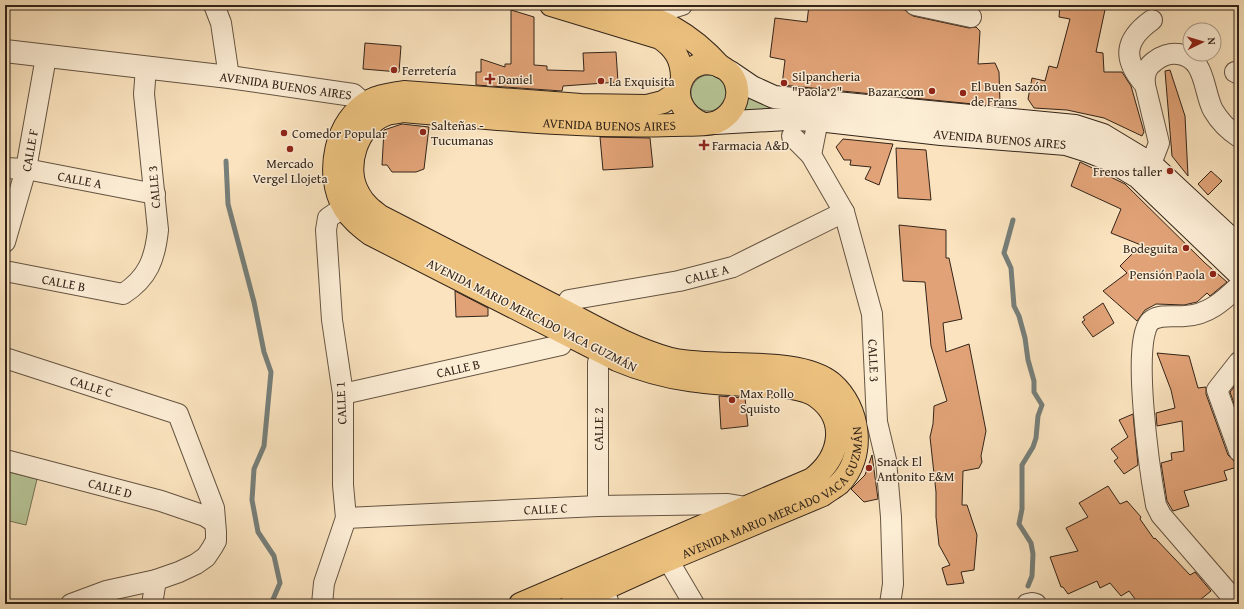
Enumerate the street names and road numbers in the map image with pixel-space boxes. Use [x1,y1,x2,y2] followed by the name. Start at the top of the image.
[219,67,353,104] street label: AVENIDA BUENOS AIRES
[542,113,676,135] street label: AVENIDA BUENOS AIRES
[932,124,1067,153] street label: AVENIDA BUENOS AIRES
[16,127,42,173] street label: CALLE F
[143,165,165,209] street label: CALLE 3
[56,166,104,193] street label: CALLE A
[423,253,641,377] street label: AVENIDA MARIO MERCADO VACA GUZMÁN
[683,259,731,289] street label: CALLE A
[40,269,87,296] street label: CALLE B
[864,339,885,382] street label: CALLE 3
[435,354,482,382] street label: CALLE B
[68,370,115,402] street label: CALLE C
[330,381,352,425] street label: CALLE 1
[589,408,608,450] street label: CALLE 2
[679,425,866,563] street label: AVENIDA MARIO MERCADO VACA GUZMÁN
[86,473,135,503] street label: CALLE D
[523,498,568,519] street label: CALLE C

